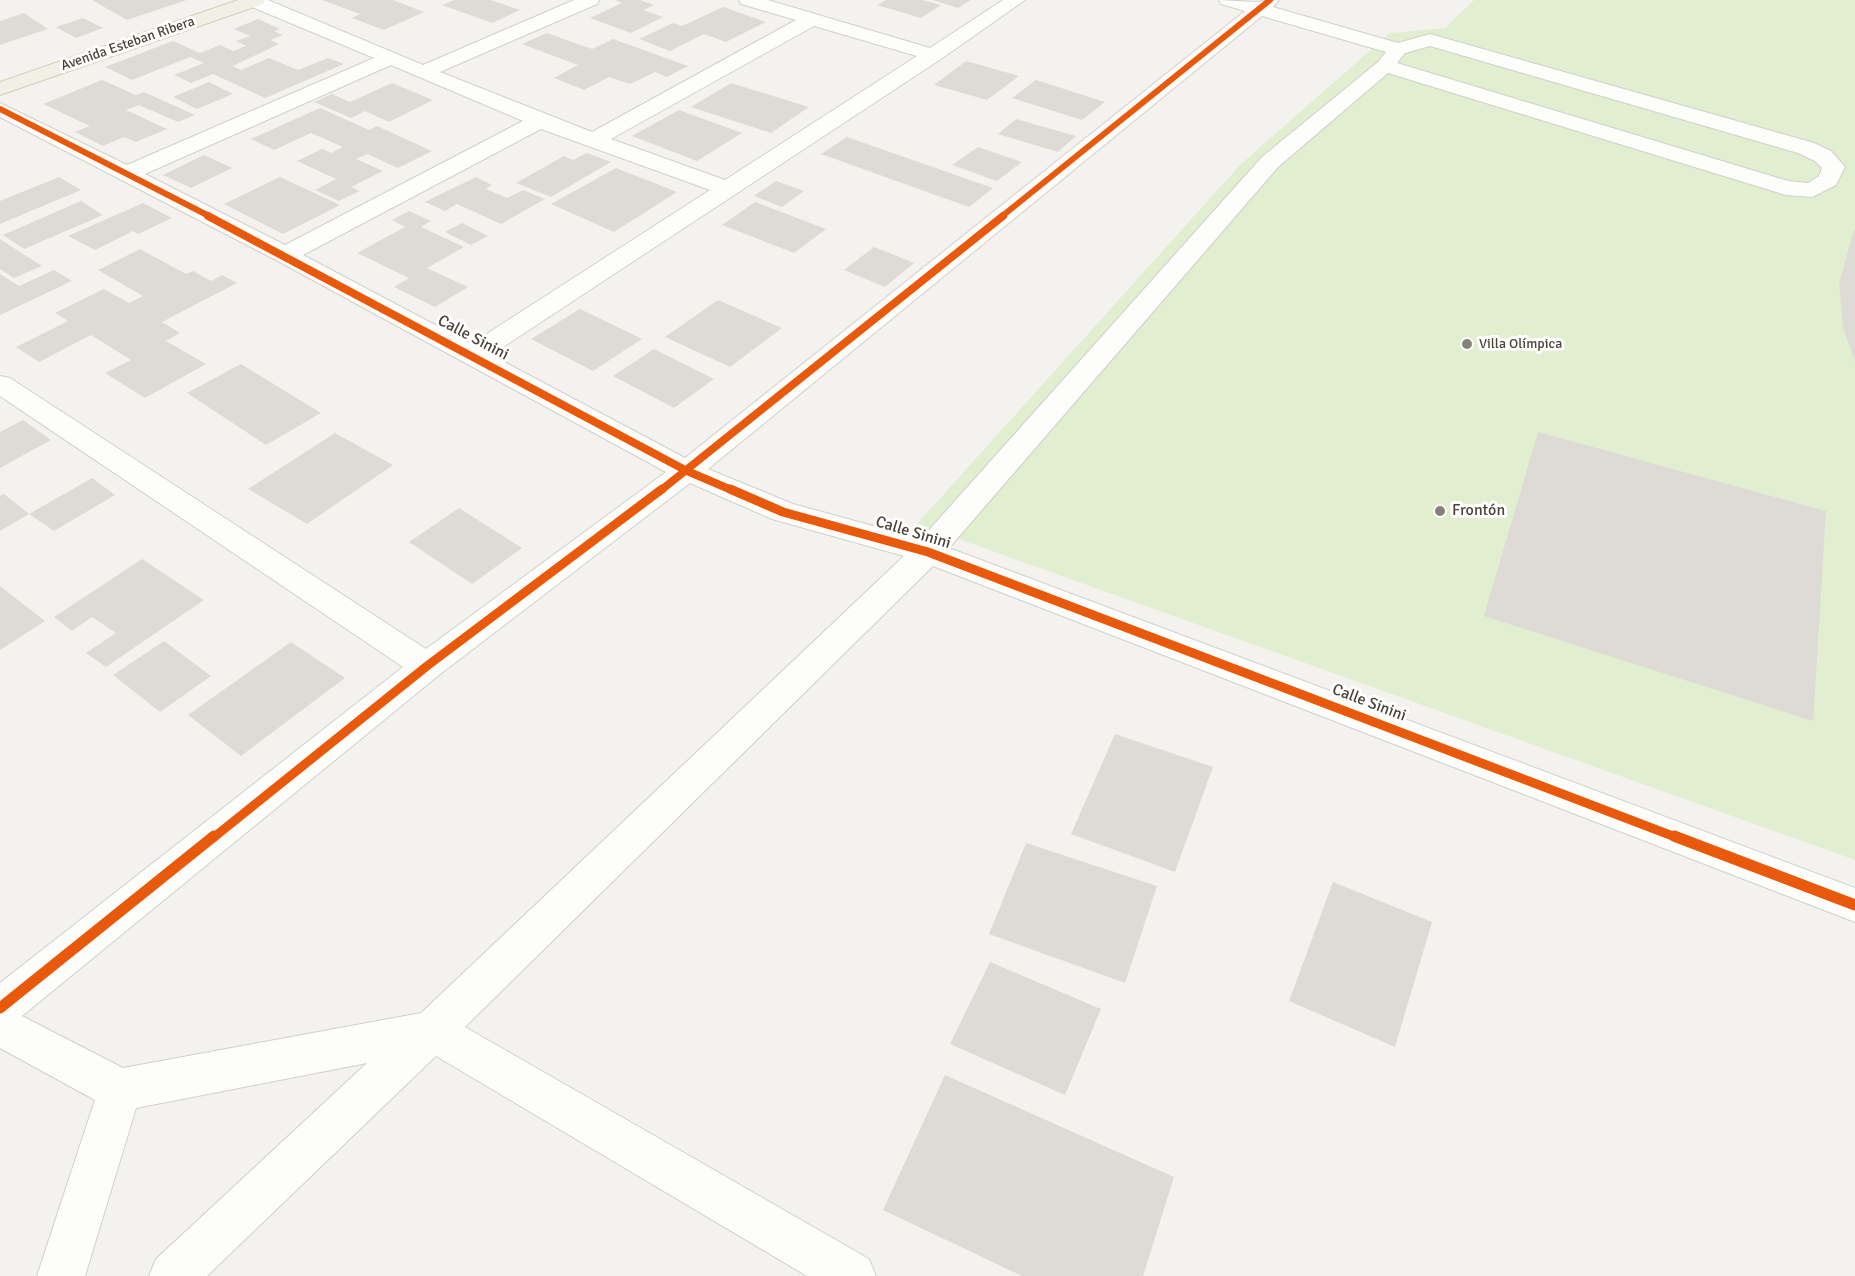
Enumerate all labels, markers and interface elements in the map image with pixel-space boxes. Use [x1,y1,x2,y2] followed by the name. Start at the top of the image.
[59,13,197,75] street label: Avenida Esteban Ribera
[434,311,512,365] street label: Calle Sinini
[1479,336,1562,352] place label: Villa Olímpica
[1460,337,1474,351] marker: Villa Olímpica
[1452,501,1505,521] place label: Frontón
[1433,504,1447,518] marker: Frontón
[873,512,953,554] street label: Calle Sinini
[1329,680,1409,726] street label: Calle Sinini

